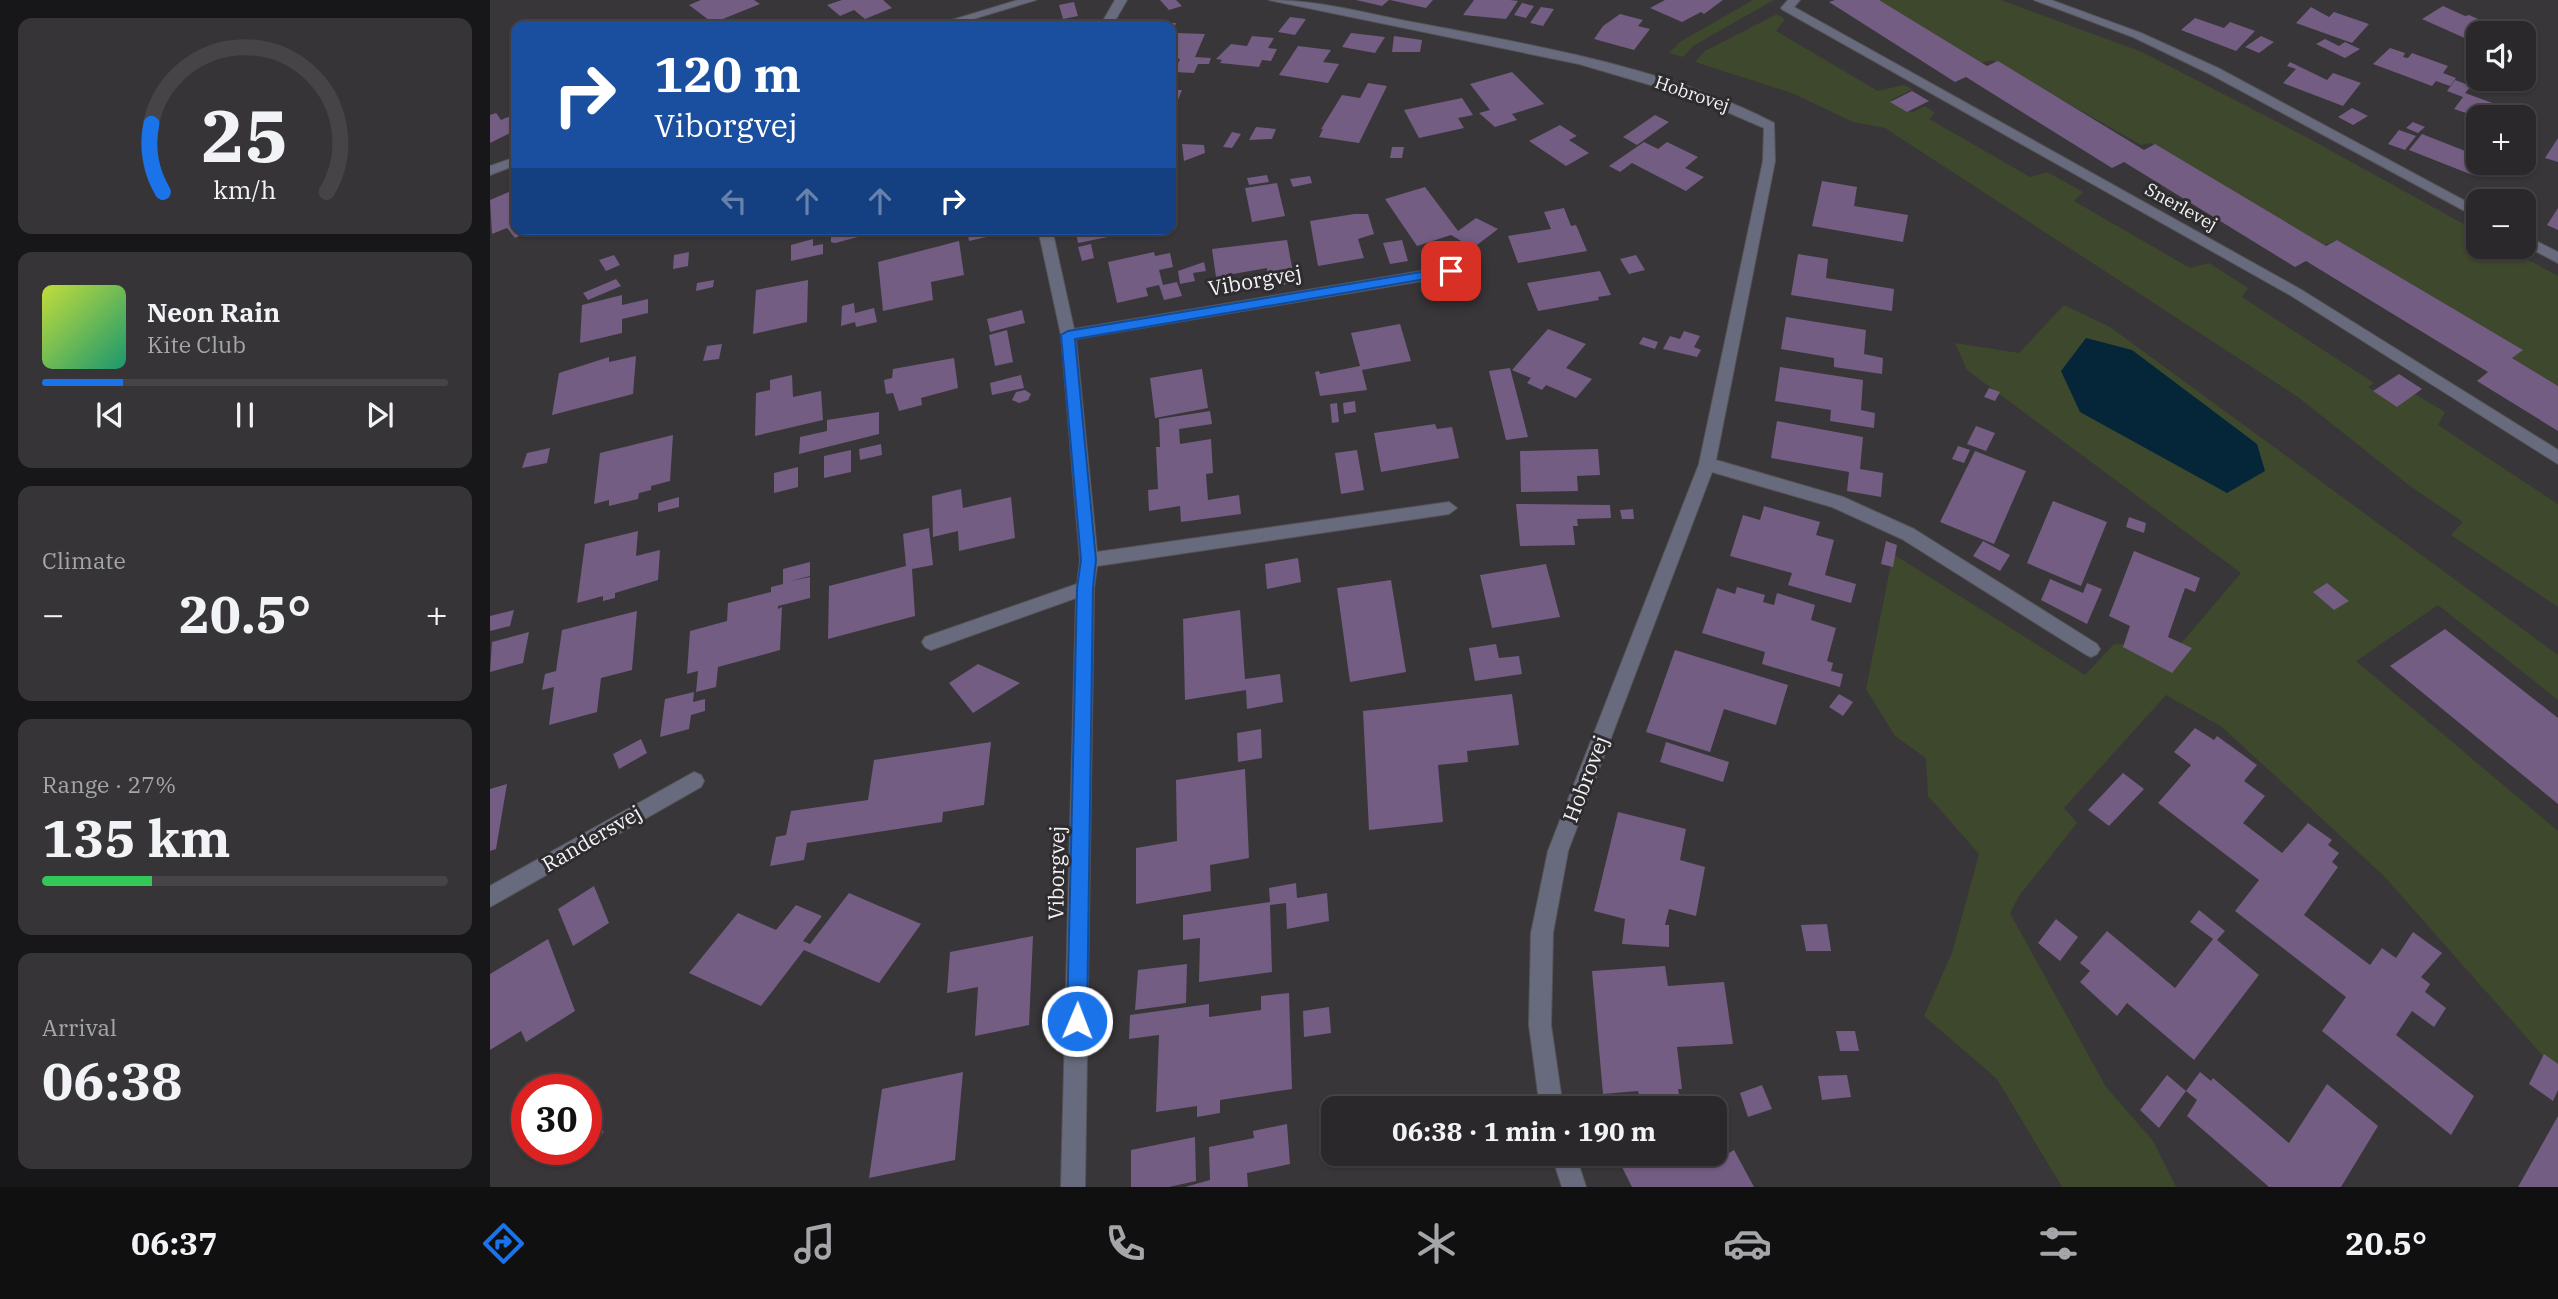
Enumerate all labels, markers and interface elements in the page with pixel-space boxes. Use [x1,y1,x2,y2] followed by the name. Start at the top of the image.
[2466,21,2536,259] map controls
[2466,21,2536,91] button: sound
[654,42,801,105] text: 120 m
[539,49,630,140] icon: right
[1652,70,1733,117] street label: Hobrovej
[201,87,289,182] text: 25
[654,104,798,146] text: Viborgvej
[2466,105,2536,175] button: +
[213,173,277,206] text: km/h
[2141,177,2221,236] street label: Snerlevej
[715,182,753,220] icon: left
[788,182,826,220] icon: ahead
[861,182,899,220] icon: ahead
[934,182,972,220] icon: right
[2466,189,2536,259] button: −
[1421,241,1481,301] pin
[1432,252,1470,290] icon: arrive
[1206,258,1304,302] street label: Viborgvej
[147,295,280,329] text: Neon Rain
[147,329,246,359] text: Kite Club
[91,396,129,434] icon: previous
[226,396,264,434] icon: pause
[361,396,399,434] icon: next
[42,545,126,575] text: Climate
[179,580,311,647] text: 20.5°
[42,589,65,638] text: −
[425,589,448,638] text: +
[1556,731,1614,826] street label: Hobrovej
[42,769,176,799] text: Range · 27%
[536,798,647,878] street label: Randersvej
[42,804,231,871] text: 135 km
[1041,826,1071,920] street label: Viborgvej
[1040,984,1114,1058] position arrow
[42,1012,117,1042] text: Arrival
[42,1047,183,1114] text: 06:38
[511,1074,602,1165] speed limit sign: 30
[1392,1114,1656,1148] text: 06:38 · 1 min · 190 m
[479,1219,528,1268] icon: directions
[790,1219,839,1268] icon: music
[1101,1219,1150,1268] icon: phone
[1412,1219,1461,1268] icon: climate
[1723,1219,1772,1268] icon: car
[2034,1219,2083,1268] icon: filters
[131,1222,217,1264] text: 06:37
[2345,1222,2427,1264] text: 20.5°

